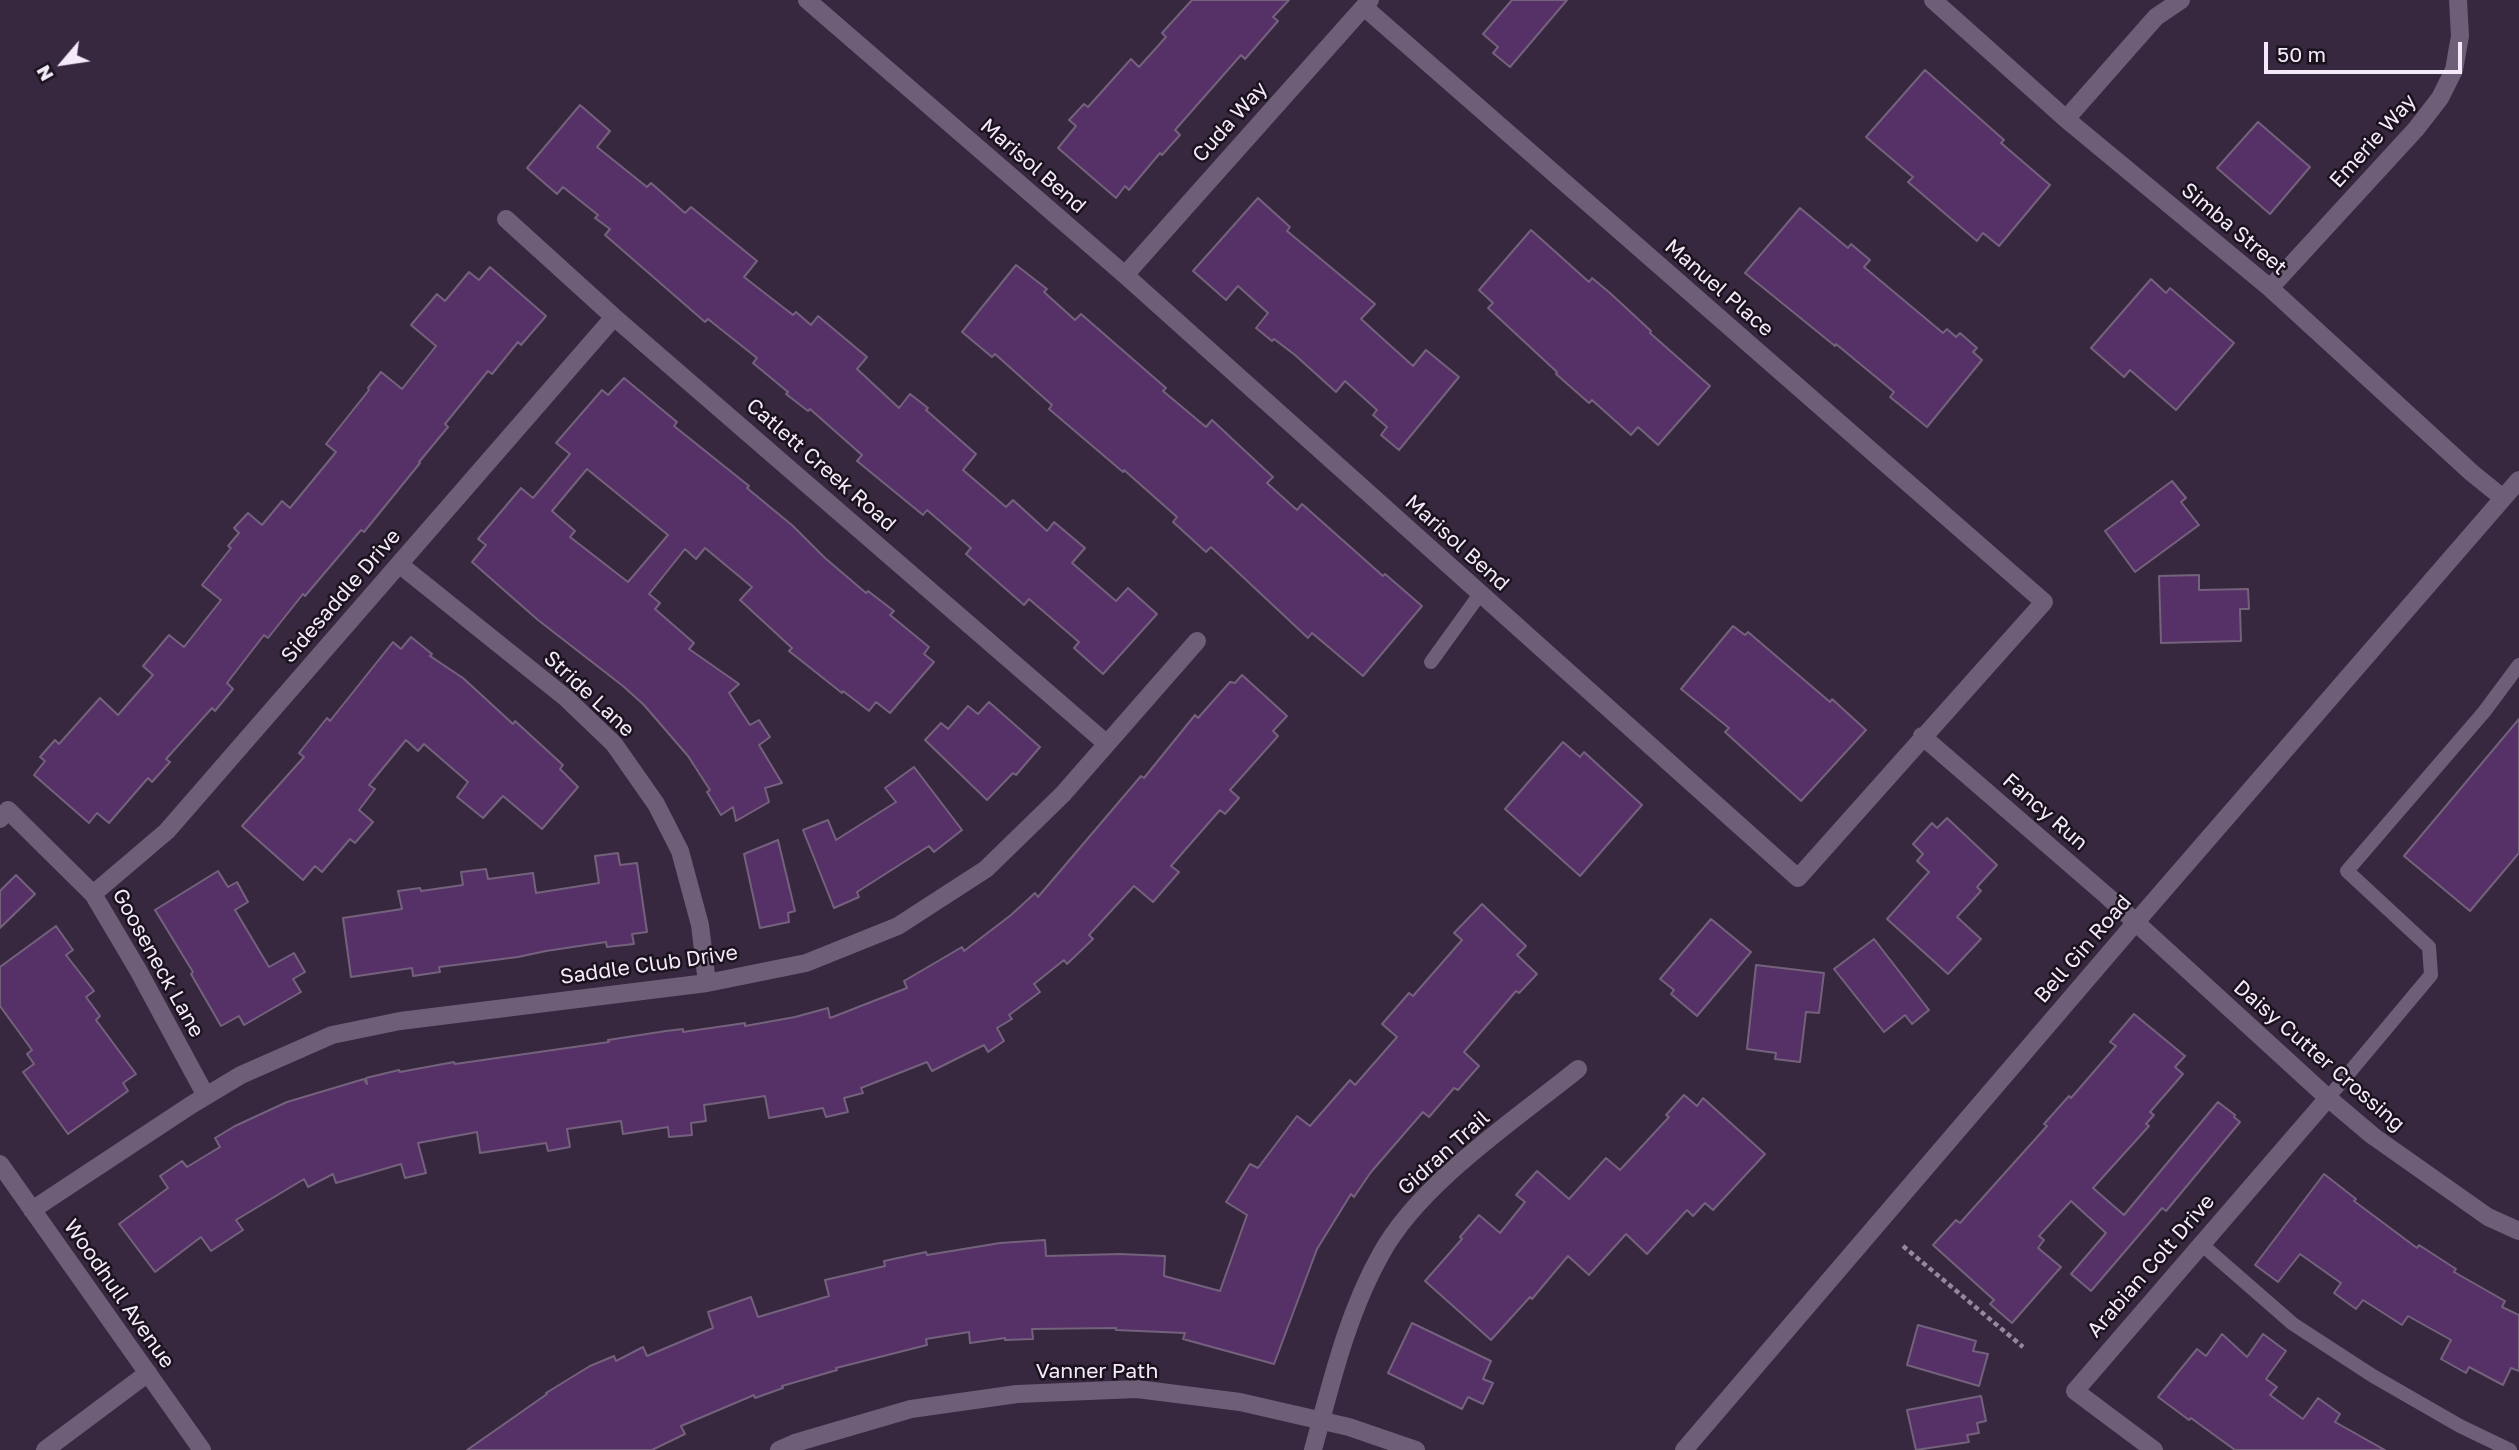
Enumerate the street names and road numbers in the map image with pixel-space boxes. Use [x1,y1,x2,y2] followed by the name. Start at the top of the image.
[1187,77,1273,167] street label: Cuda Way
[2324,89,2422,193] street label: Emerie Way
[975,113,1091,219] street label: Marisol Bend
[2176,178,2292,280] street label: Simba Street
[1660,234,1778,342] street label: Manuel Place
[741,393,901,537] street label: Catlett Creek Road
[1400,490,1514,596] street label: Marisol Bend
[276,524,406,668] street label: Sidesaddle Drive
[538,646,640,742] street label: Stride Lane
[1997,768,2093,856] street label: Fancy Run
[107,884,209,1042] street label: Gooseneck Lane
[2029,890,2137,1008] street label: Bell Gin Road
[559,940,739,990] street label: Saddle Club Drive
[2228,975,2410,1137] street label: Daisy Cutter Crossing
[1393,1105,1495,1201] street label: Gidran Trail
[2082,1189,2220,1343] street label: Arabian Colt Drive
[58,1215,180,1373] street label: Woodhull Avenue
[1036,1358,1158,1384] street label: Vanner Path

